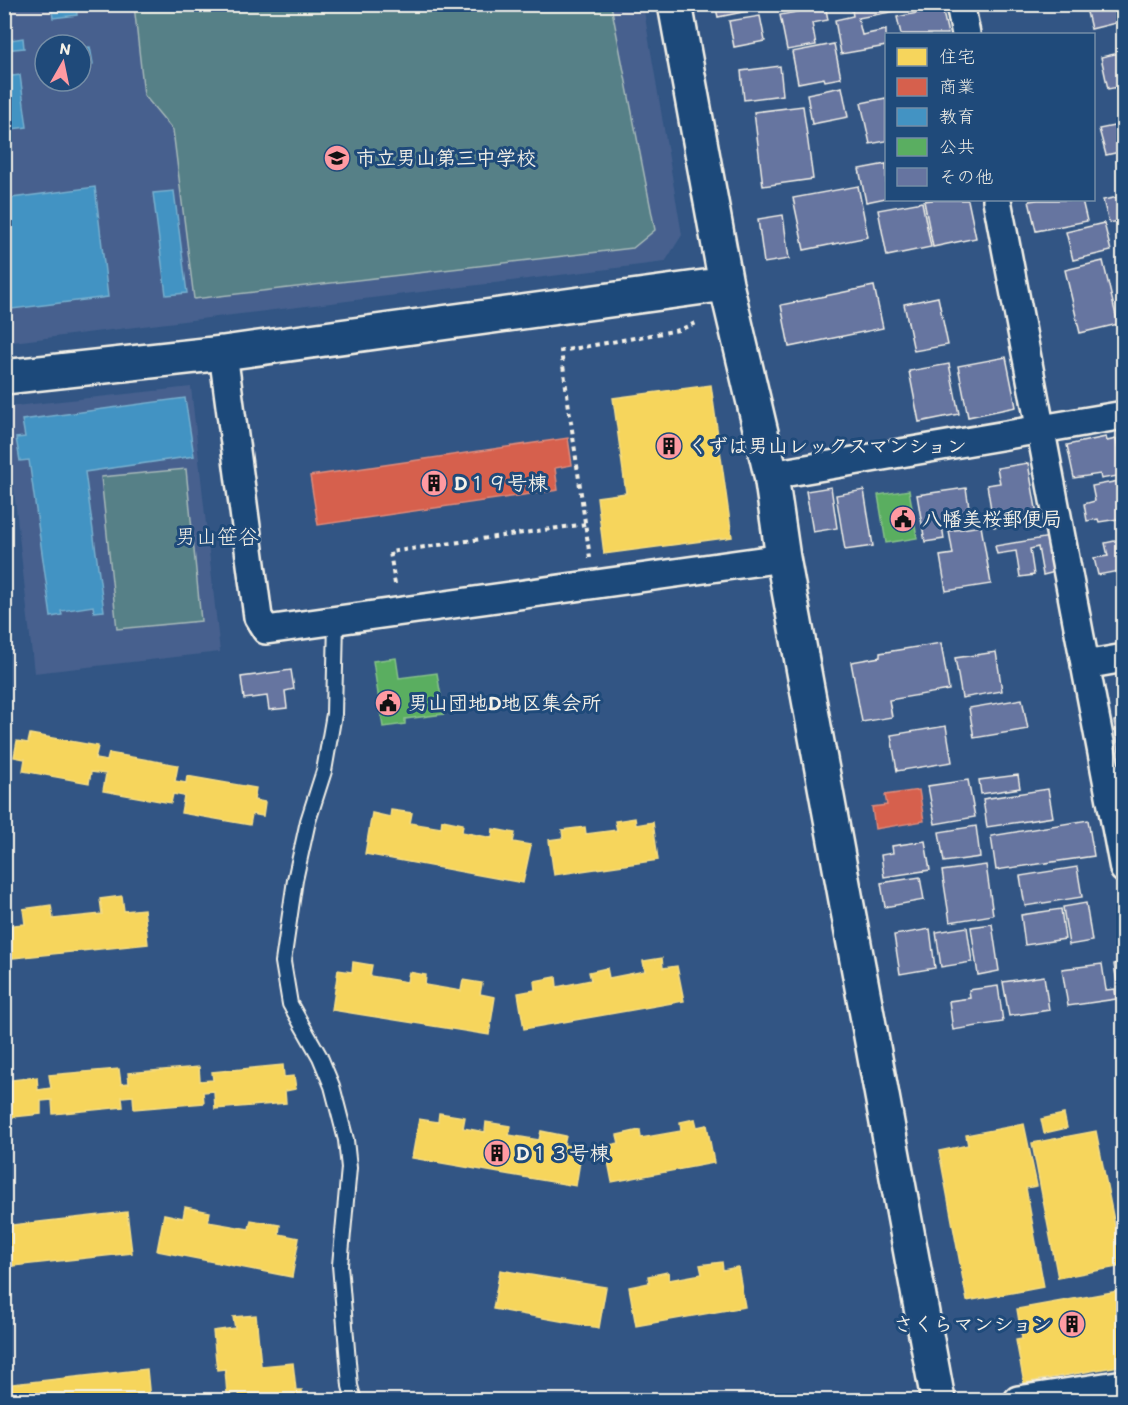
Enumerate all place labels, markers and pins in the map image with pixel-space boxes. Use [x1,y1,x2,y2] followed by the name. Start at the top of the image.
[322,143,352,173] school or university icon: 市立男山第三中学校
[356,146,536,170] place label: 市立男山第三中学校
[654,431,684,461] building icon: くずは男山レックスマンション
[688,434,967,458] place label: くずは男山レックスマンション
[419,468,449,498] building icon: D１９号棟
[454,471,548,495] place label: D１９号棟
[888,504,918,534] public building icon: 八幡美桜郵便局
[922,507,1062,531] place label: 八幡美桜郵便局
[373,688,403,718] public building icon: 男山団地D地区集会所
[408,691,601,715] place label: 男山団地D地区集会所
[482,1138,512,1168] building icon: D１３号棟
[516,1141,610,1165] place label: D１３号棟
[1057,1309,1087,1339] building icon: さくらマンション
[894,1312,1052,1336] place label: さくらマンション

